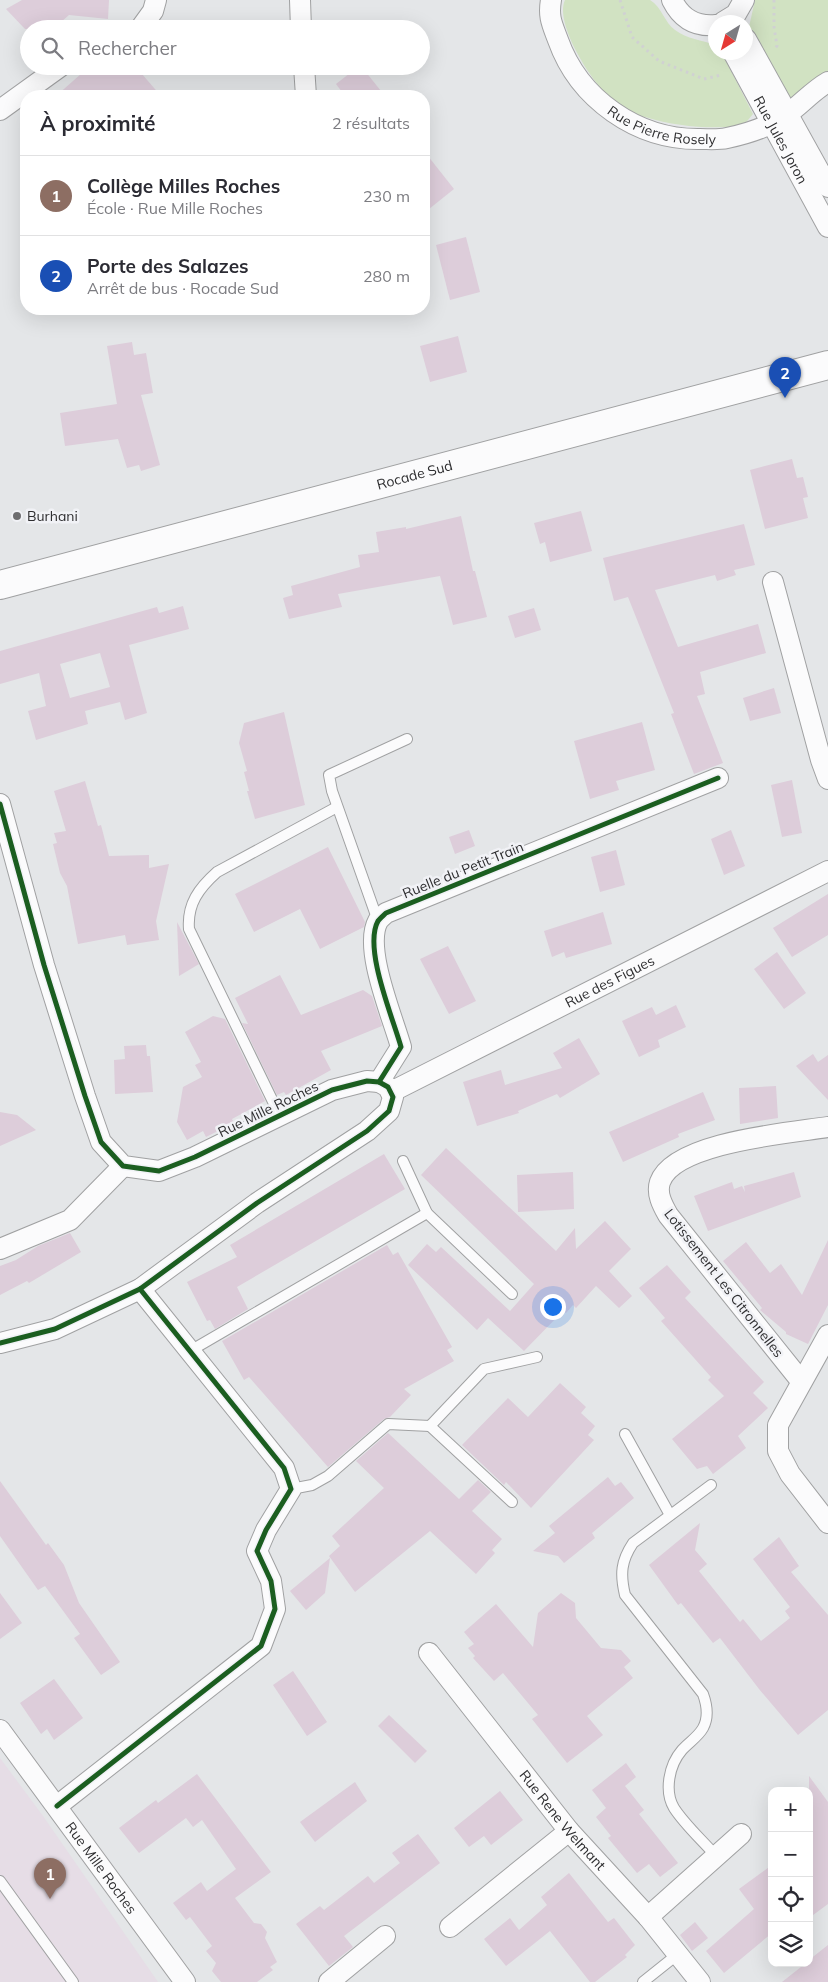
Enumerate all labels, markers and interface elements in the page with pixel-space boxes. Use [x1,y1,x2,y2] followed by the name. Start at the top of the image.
[708,15,753,60] north arrow
[20,20,430,75] search box
[38,34,66,62] icon: search
[78,36,177,60] text: Rechercher
[750,93,812,187] street label: Rue Jules Joron
[604,102,717,148] street label: Rue Pierre Rosely
[40,110,156,136] text: À proximité
[332,113,410,133] text: 2 résultats
[87,174,280,198] text: Collège Milles Roches
[51,186,61,206] text: 1
[363,186,410,206] text: 230 m
[87,198,263,218] text: École · Rue Mille Roches
[87,254,249,278] text: Porte des Salazes
[51,266,61,286] text: 2
[363,266,410,286] text: 280 m
[87,278,279,298] text: Arrêt de bus · Rocade Sud
[769,357,801,398] pin: 2
[375,456,454,494] street label: Rocade Sud
[27,507,78,525] place label: Burhani
[11,510,23,522] marker: Burhani
[400,837,526,903] street label: Ruelle du Petit Train
[562,951,657,1012] street label: Rue des Figues
[215,1077,321,1141] street label: Rue Mille Roches
[660,1205,788,1361] street label: Lotissement Les Citronnelles
[540,1294,566,1320] your location
[516,1766,610,1874] street label: Rue Rene Welmant
[768,1787,813,1967] map controls
[768,1787,813,1832] button: +
[61,1818,141,1917] street label: Rue Mille Roches
[768,1832,813,1877] button: −
[34,1858,66,1899] pin: 1
[768,1877,813,1922] button: locate
[768,1922,813,1967] button: layers

